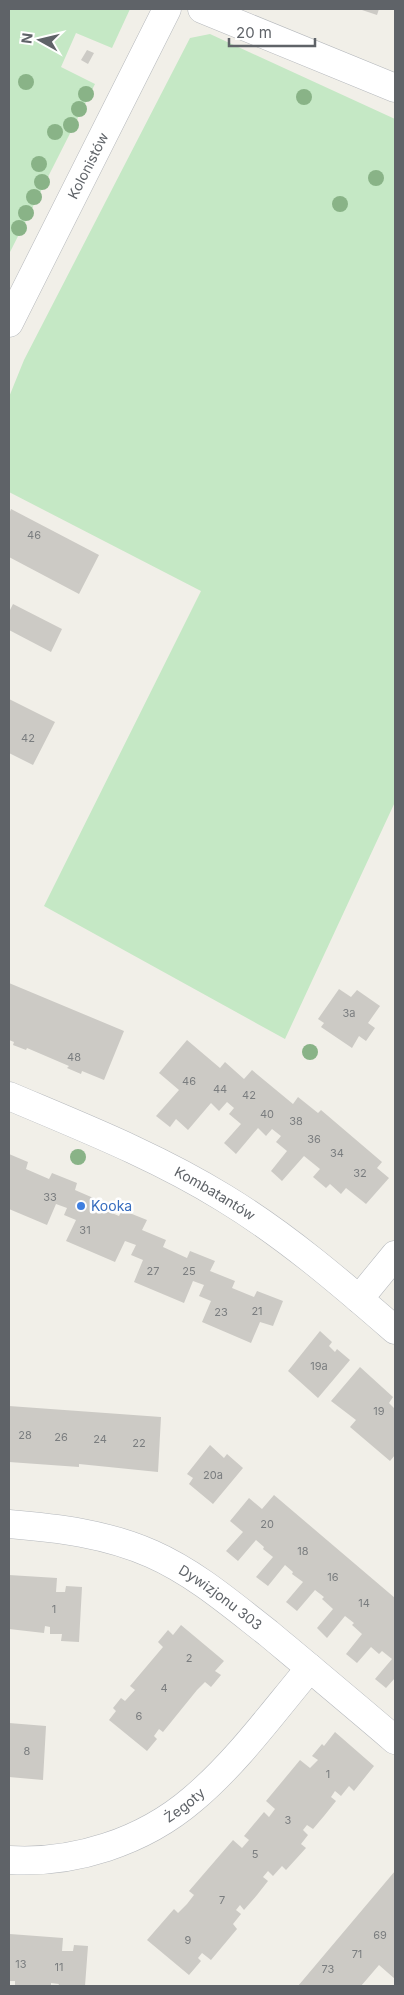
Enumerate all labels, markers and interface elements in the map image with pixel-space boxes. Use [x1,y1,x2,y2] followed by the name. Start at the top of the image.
[15,15,65,65] north arrow
[229,15,315,47] scale bar
[236,23,272,42] text: 20 m
[17,32,36,45] text: N
[64,129,111,202] street label: Kolonistów
[27,528,41,542] house number: 46
[21,731,35,745] house number: 42
[343,1006,355,1020] house number: 3a
[67,1050,81,1064] house number: 48
[182,1074,196,1088] house number: 46
[213,1082,227,1096] house number: 44
[242,1088,256,1102] house number: 42
[260,1107,274,1121] house number: 40
[289,1114,303,1128] house number: 38
[307,1132,321,1146] house number: 36
[330,1146,344,1160] house number: 34
[172,1163,259,1224] street label: Kombatantów
[353,1166,367,1180] house number: 32
[43,1190,57,1204] house number: 33
[91,1197,132,1214] place label: Kooka
[75,1200,87,1212] marker: Kooka
[79,1223,91,1237] house number: 31
[147,1264,159,1278] house number: 27
[182,1264,196,1278] house number: 25
[251,1304,263,1318] house number: 21
[214,1305,228,1319] house number: 23
[310,1359,328,1373] house number: 19a
[373,1404,385,1418] house number: 19
[18,1428,32,1442] house number: 28
[54,1430,68,1444] house number: 26
[93,1432,107,1446] house number: 24
[132,1436,146,1450] house number: 22
[203,1468,223,1482] house number: 20a
[260,1517,274,1531] house number: 20
[297,1544,309,1558] house number: 18
[176,1561,266,1633] street label: Dywizjonu 303
[327,1570,339,1584] house number: 16
[358,1596,370,1610] house number: 14
[52,1602,56,1616] house number: 1
[186,1651,192,1665] house number: 2
[160,1681,168,1695] house number: 4
[136,1709,143,1723] house number: 6
[24,1744,31,1758] house number: 8
[326,1767,330,1781] house number: 1
[161,1784,208,1826] street label: Żegoty
[285,1813,292,1827] house number: 3
[252,1847,259,1861] house number: 5
[219,1893,225,1907] house number: 7
[373,1928,387,1942] house number: 69
[185,1933,192,1947] house number: 9
[352,1947,362,1961] house number: 71
[15,1957,27,1971] house number: 13
[55,1960,63,1974] house number: 11
[322,1962,335,1976] house number: 73

